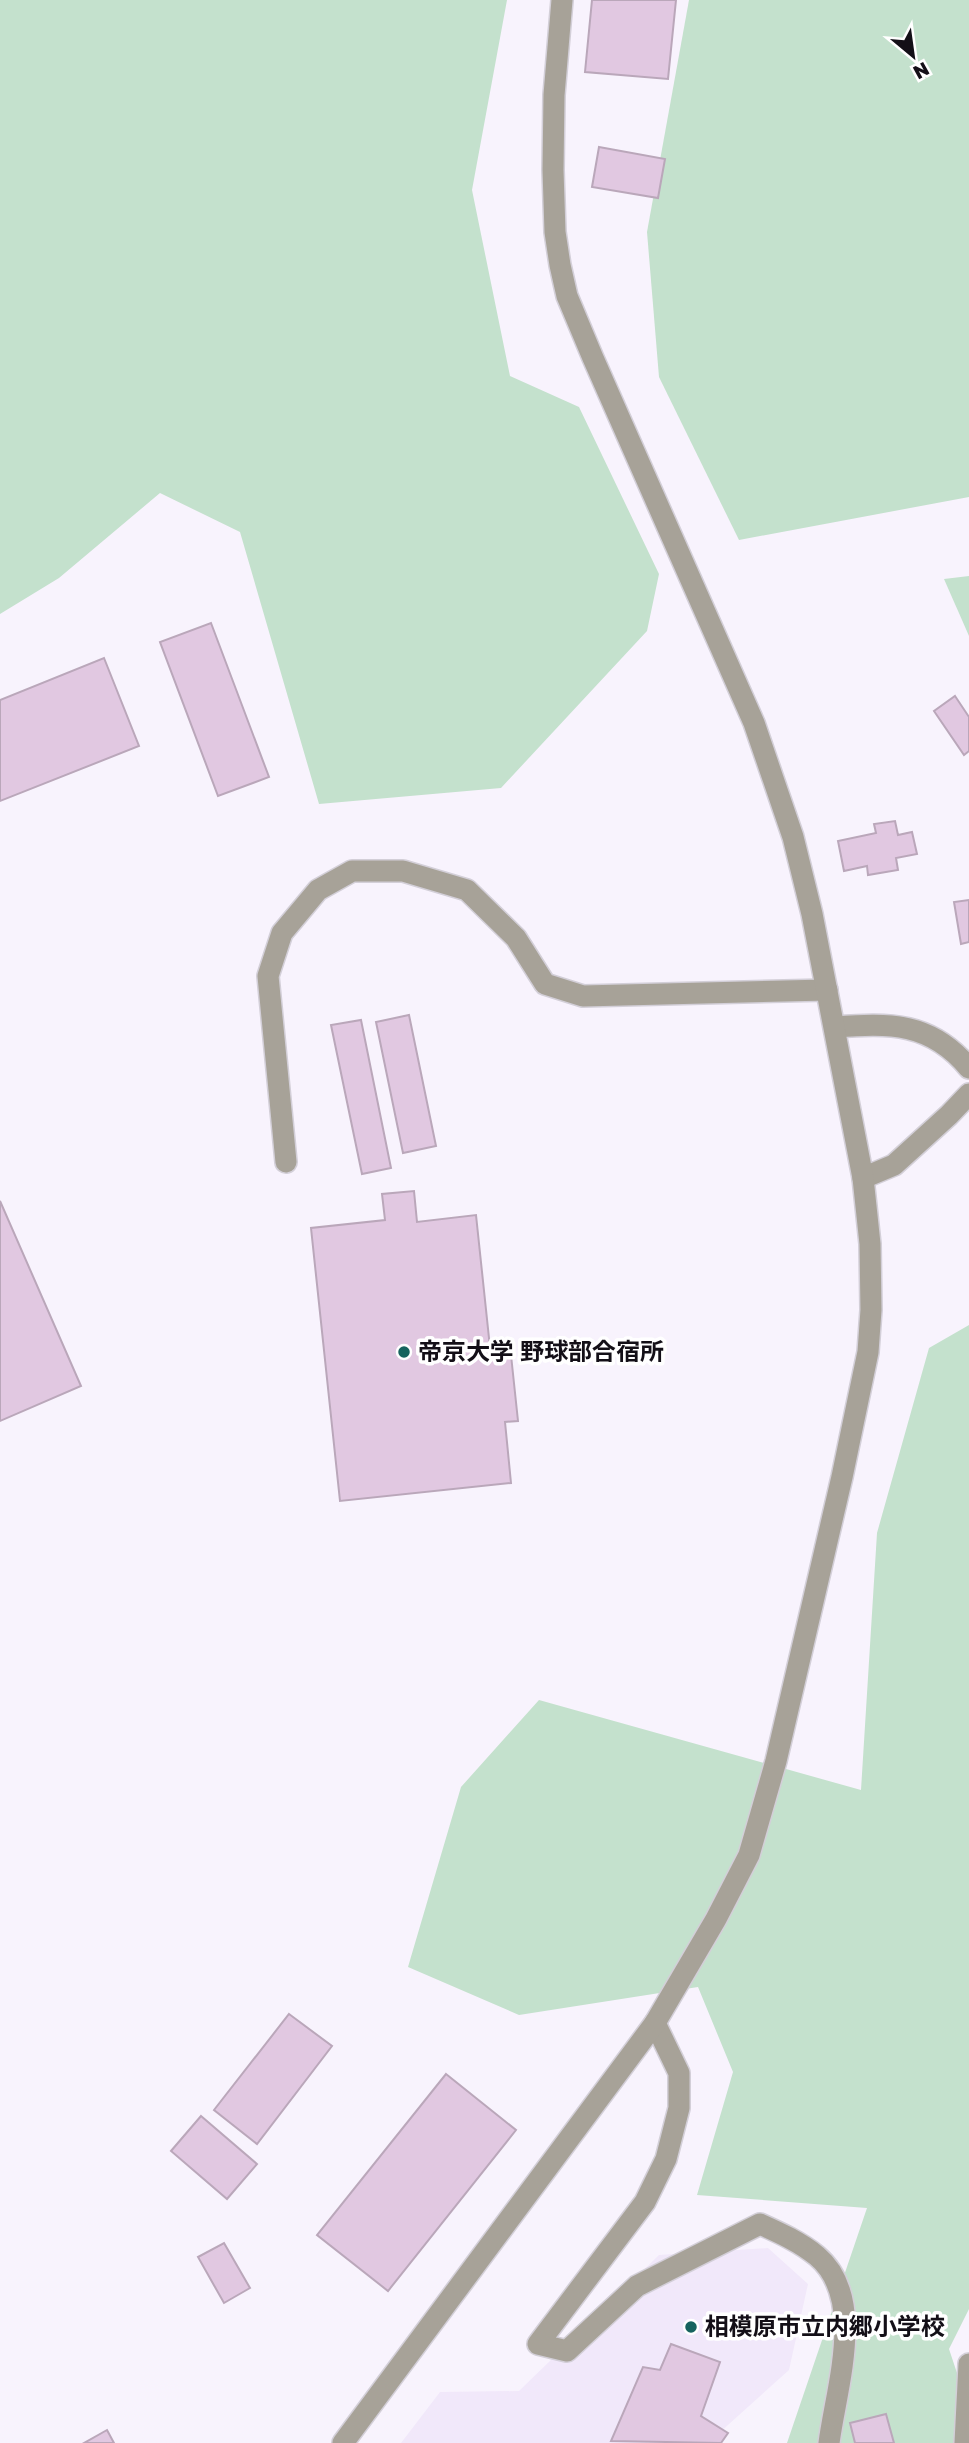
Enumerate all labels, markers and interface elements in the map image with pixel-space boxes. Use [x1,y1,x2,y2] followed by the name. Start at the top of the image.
[878,21,948,91] north arrow
[910,58,933,85] text: N
[418,1336,664,1365] place label: 帝京大学 野球部合宿所
[396,1344,412,1360] marker: 帝京大学 野球部合宿所
[705,2311,945,2340] place label: 相模原市立内郷小学校
[683,2319,699,2335] marker: 相模原市立内郷小学校

